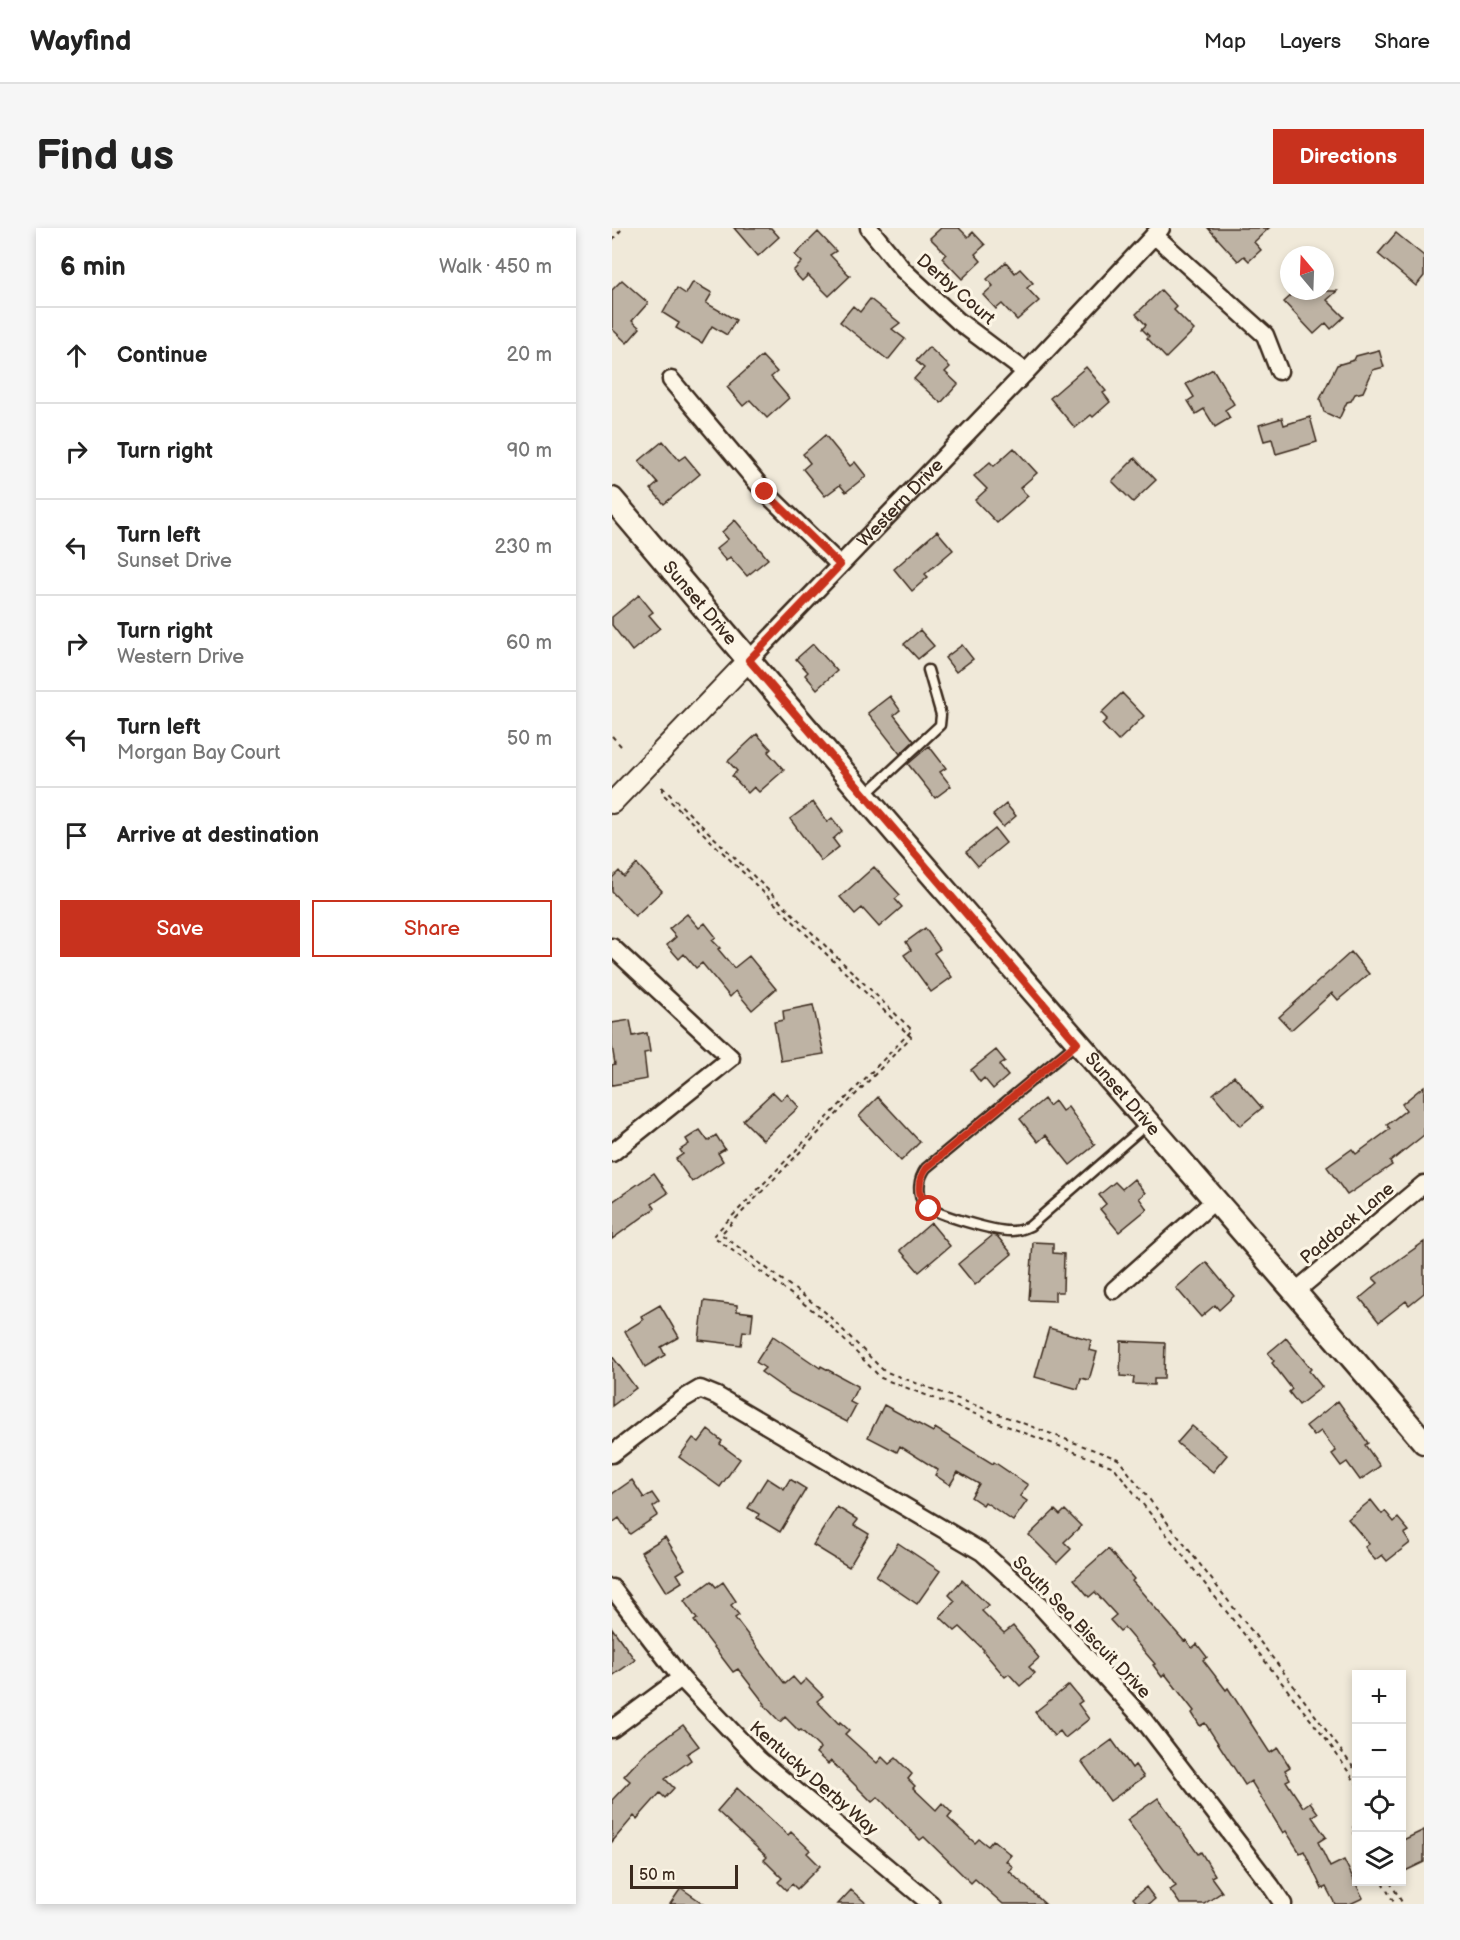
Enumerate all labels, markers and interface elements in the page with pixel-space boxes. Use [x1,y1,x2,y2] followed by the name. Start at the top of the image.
[30,25,131,58] text: Wayfind
[1204,29,1246,54] text: Map
[1279,29,1341,54] text: Layers
[1374,29,1430,54] text: Share
[1273,129,1424,184] button: Directions
[36,131,174,182] text: Find us
[1280,246,1334,300] north arrow
[912,250,999,329] street label: Derby Court
[60,252,126,283] text: 6 min
[439,255,552,279] text: Walk · 450 m
[60,339,93,372] icon: ahead
[117,342,207,369] text: Continue
[507,343,552,367] text: 20 m
[60,435,93,468] icon: right
[117,438,213,465] text: Turn right
[507,439,552,463] text: 90 m
[853,454,948,552] street label: Western Drive
[751,478,777,504] route end
[117,522,201,549] text: Turn left
[60,531,93,564] icon: left
[495,535,552,559] text: 230 m
[117,549,232,573] text: Sunset Drive
[658,557,741,650] street label: Sunset Drive
[117,618,213,645] text: Turn right
[60,627,93,660] icon: right
[506,631,552,655] text: 60 m
[117,645,244,669] text: Western Drive
[117,714,201,741] text: Turn left
[60,723,93,756] icon: left
[507,727,552,751] text: 50 m
[117,741,280,765] text: Morgan Bay Court
[60,819,93,852] icon: arrive
[117,822,319,849] text: Arrive at destination
[60,900,300,957] button: Save
[312,900,552,957] button: Share
[1080,1048,1164,1140] street label: Sunset Drive
[1296,1178,1399,1269] street label: Paddock Lane
[915,1195,941,1221] route start
[1008,1552,1155,1703] street label: South Sea Biscuit Drive
[1352,1670,1406,1886] map controls
[1352,1670,1406,1724] button: +
[745,1717,883,1840] street label: Kentucky Derby Way
[1352,1724,1406,1778] button: −
[1352,1778,1406,1832] button: locate
[1352,1832,1406,1886] button: layers
[630,1862,738,1890] scale bar
[639,1866,675,1885] text: 50 m

